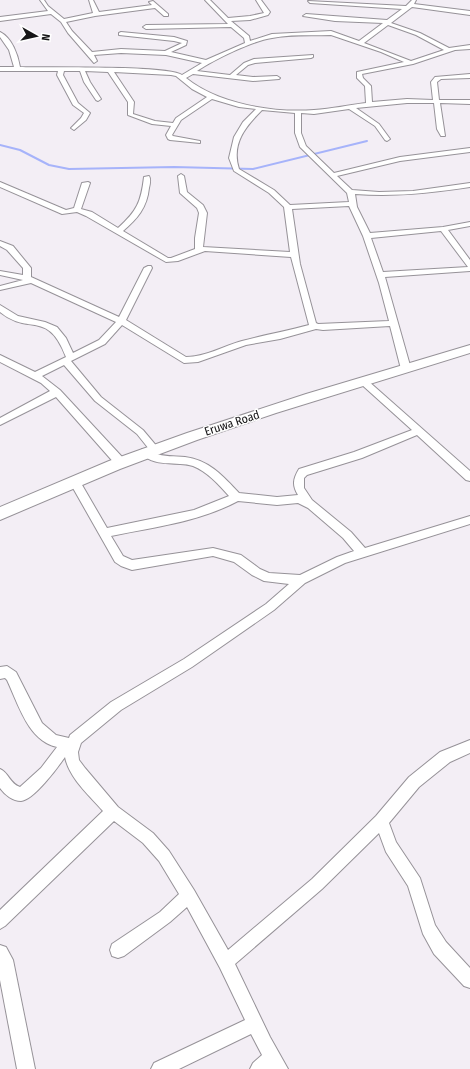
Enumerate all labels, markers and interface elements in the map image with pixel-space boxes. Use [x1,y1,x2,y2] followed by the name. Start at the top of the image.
[16,16,56,56] north arrow
[39,33,52,41] text: N
[203,407,261,439] street label: Eruwa Road

